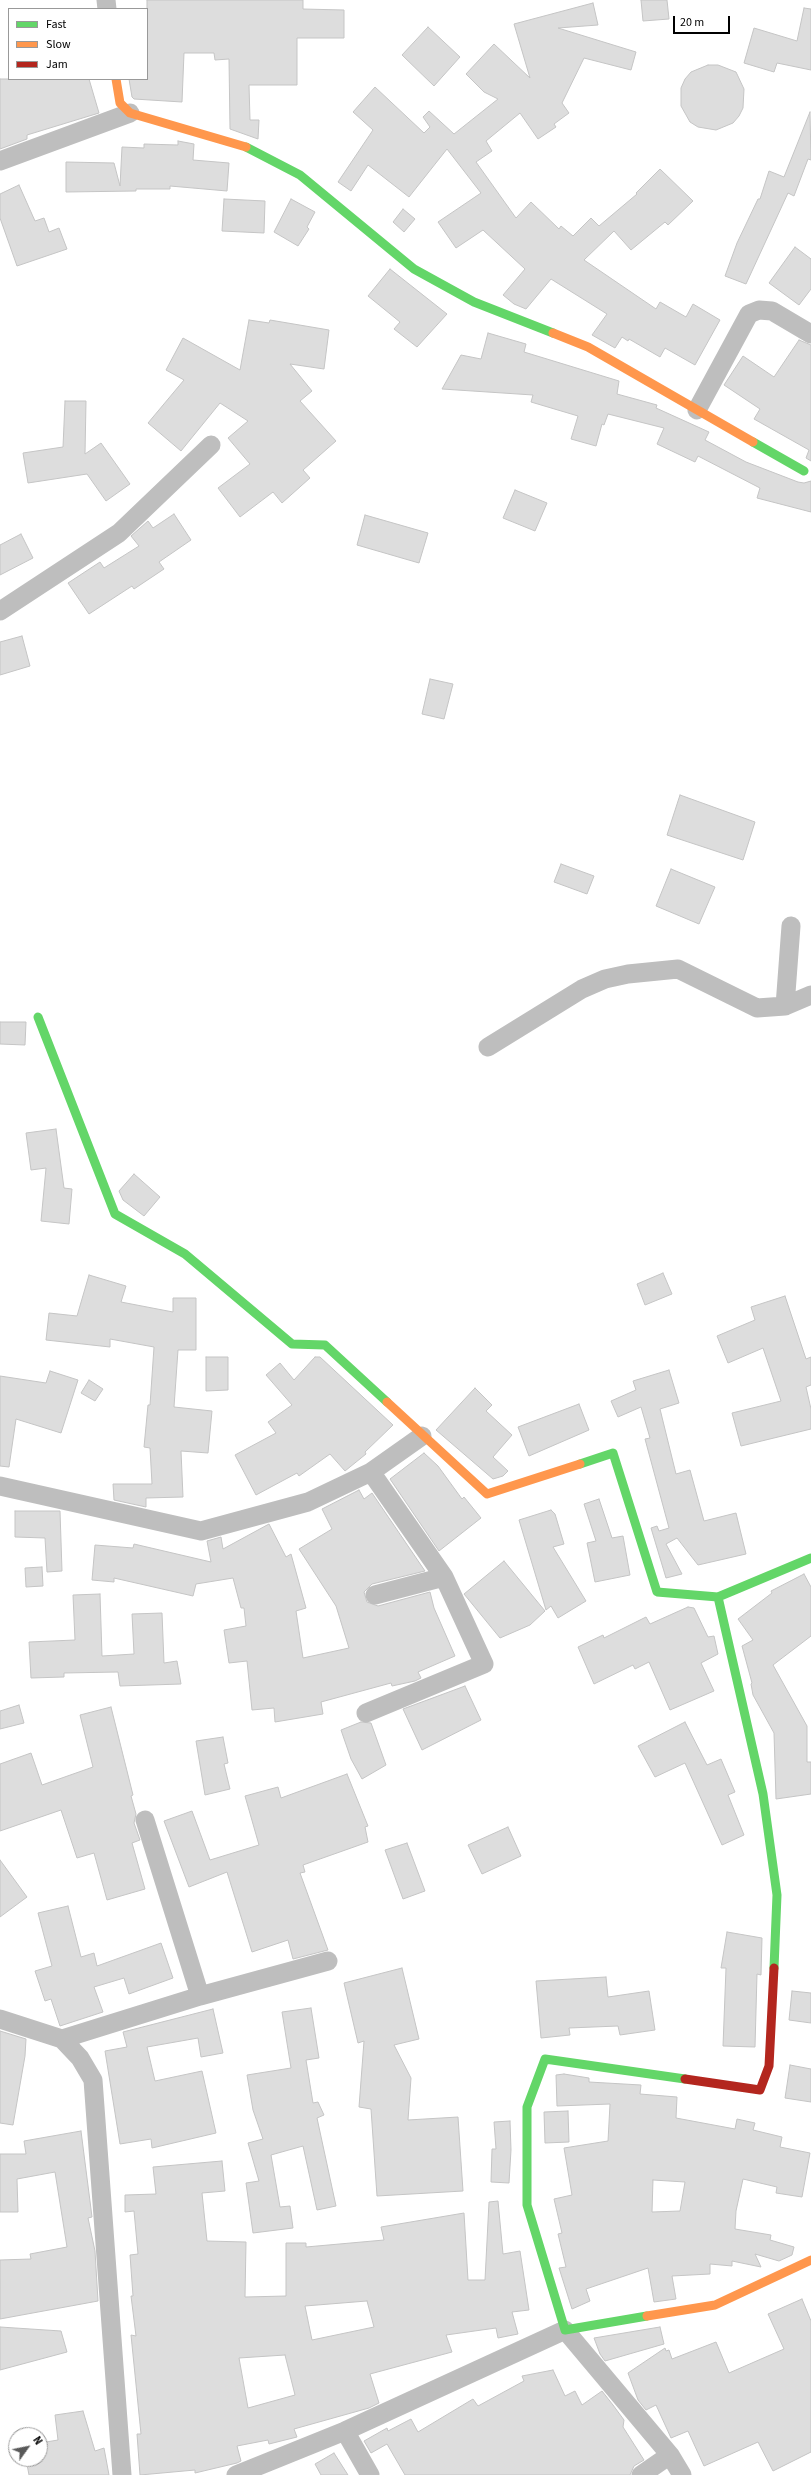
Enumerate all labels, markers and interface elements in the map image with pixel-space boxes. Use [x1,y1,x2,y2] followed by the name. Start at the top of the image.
[8,8,148,80] legend
[675,8,732,34] scale bar
[680,14,704,31] text: 20 m
[46,16,66,33] text: Fast
[46,36,71,53] text: Slow
[46,56,68,73] text: Jam
[8,2427,48,2467] north arrow
[29,2434,46,2448] text: N

